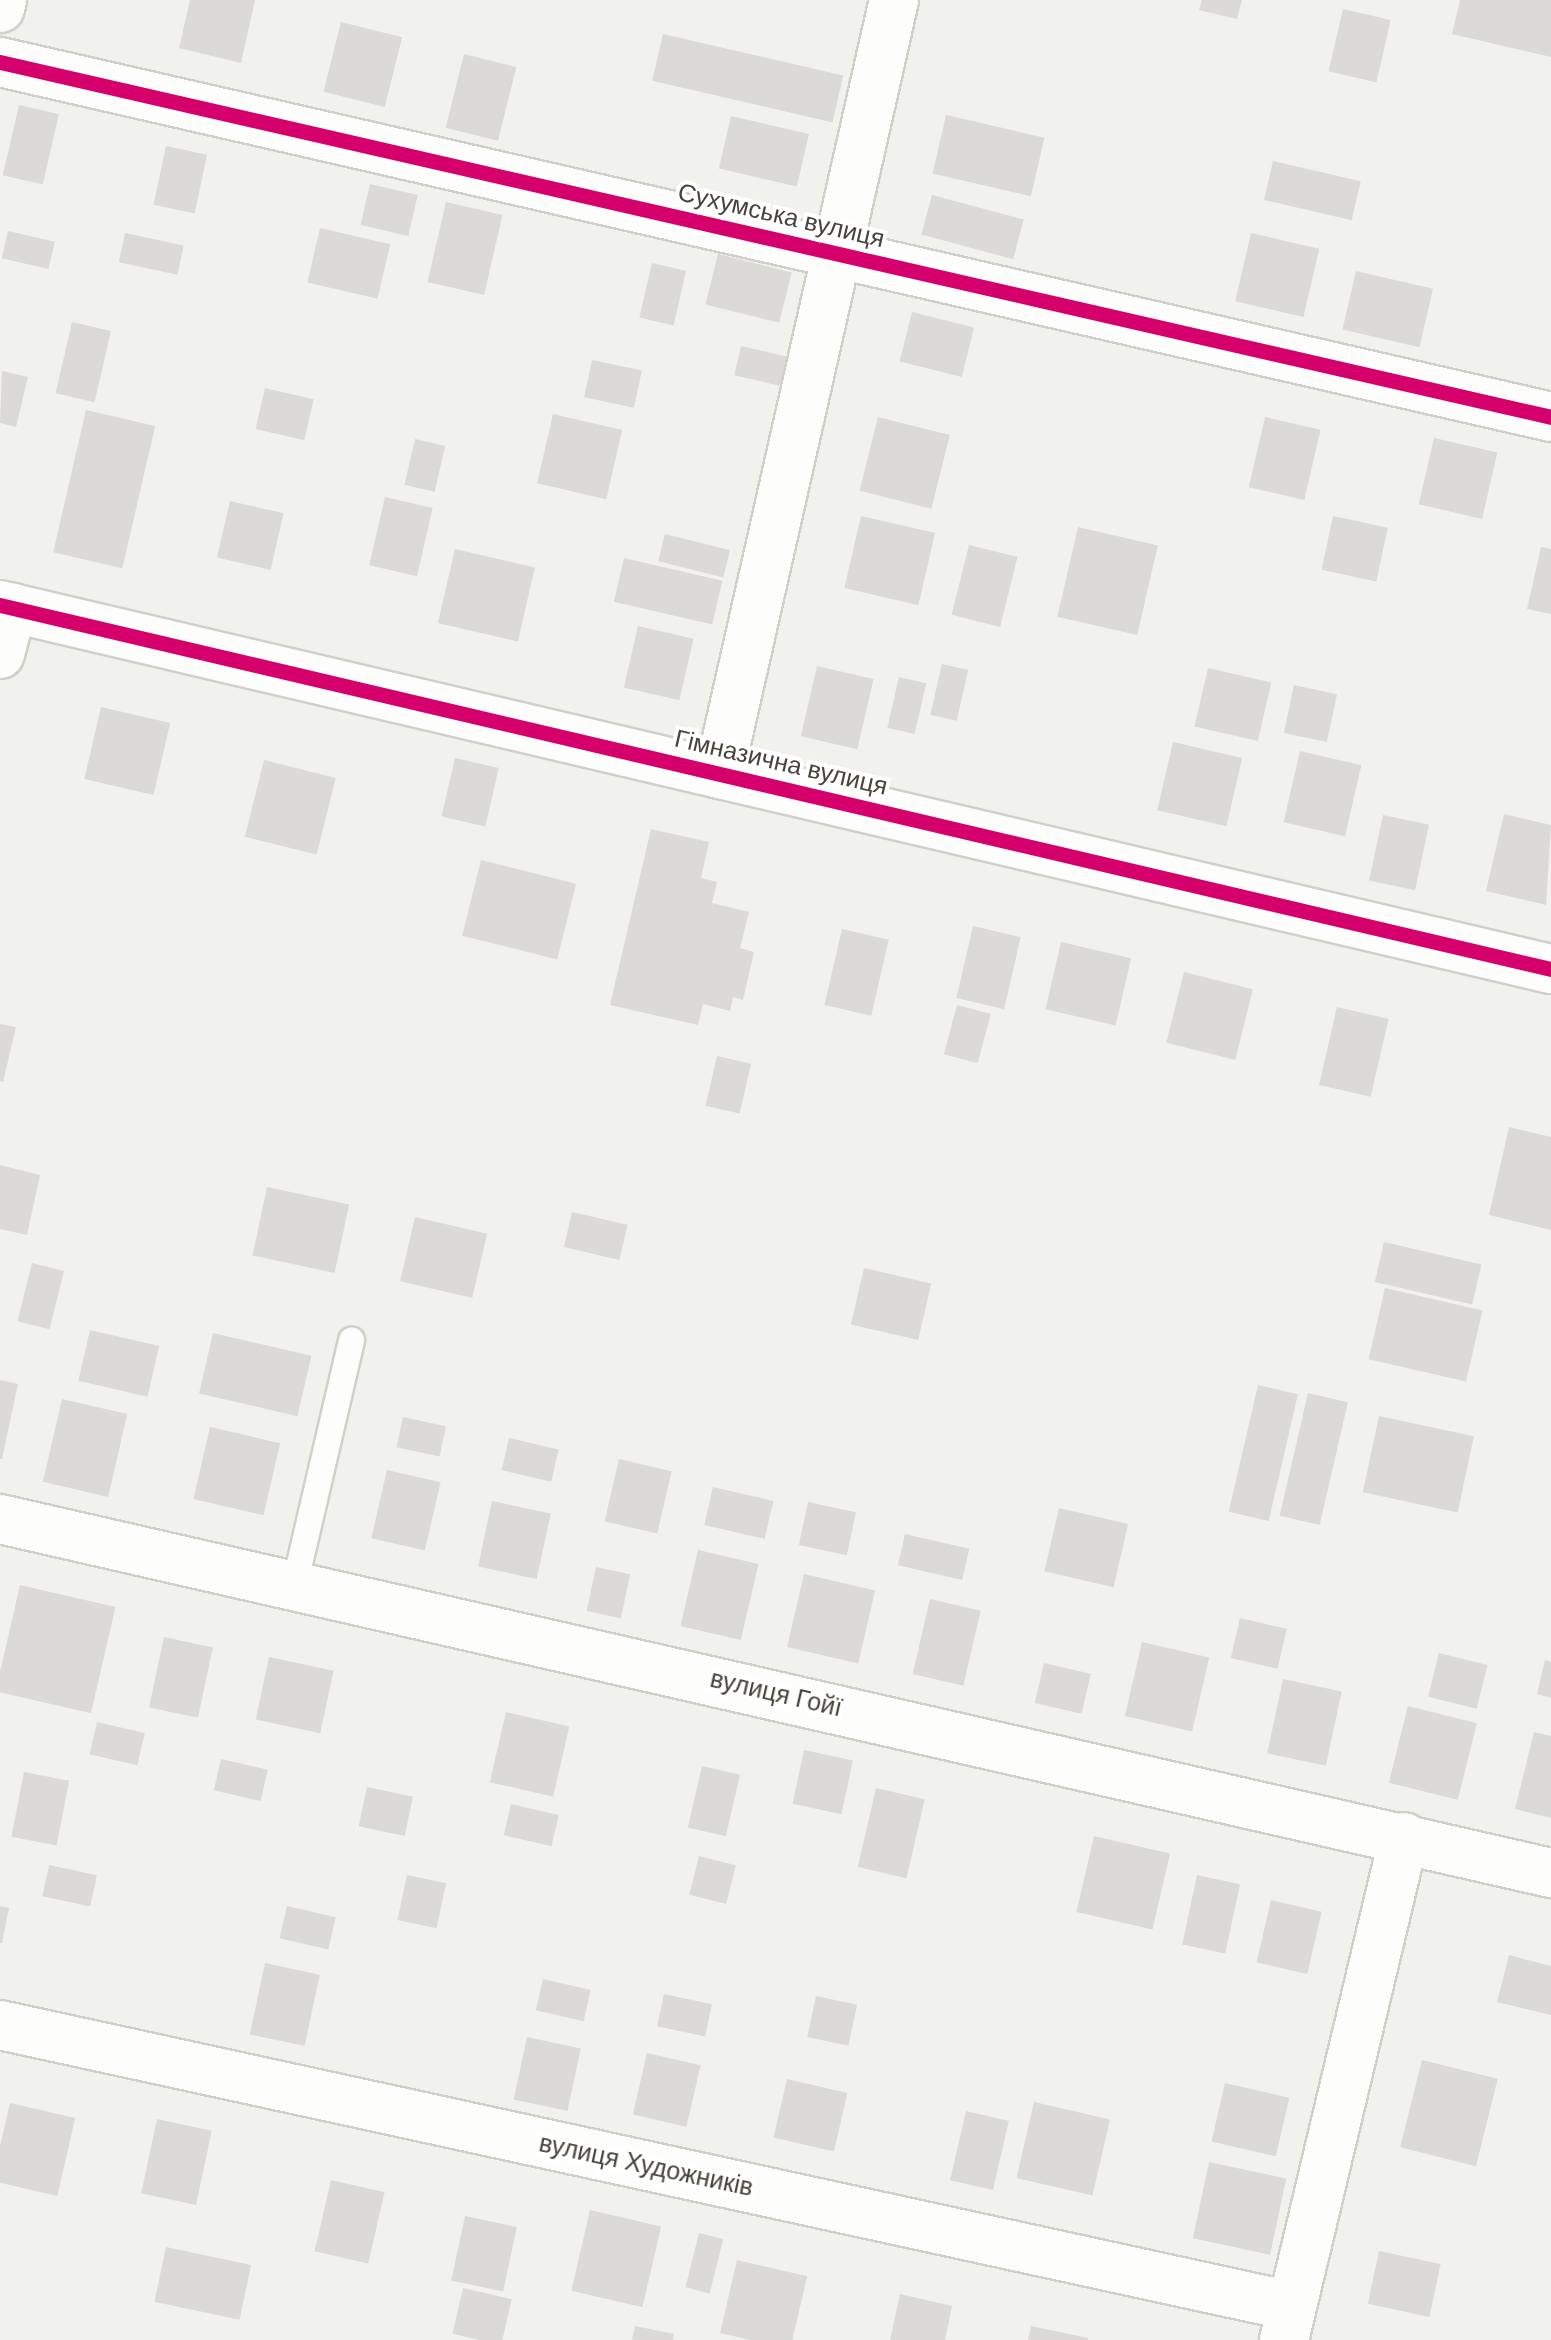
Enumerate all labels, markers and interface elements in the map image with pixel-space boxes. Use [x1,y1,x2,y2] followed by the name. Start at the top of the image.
[675,178,887,254] street label: Сухумська вулиця
[672,724,890,802] street label: Гімназична вулиця
[707,1664,845,1724] street label: вулиця Гойї
[536,2129,756,2203] street label: вулиця Художників

